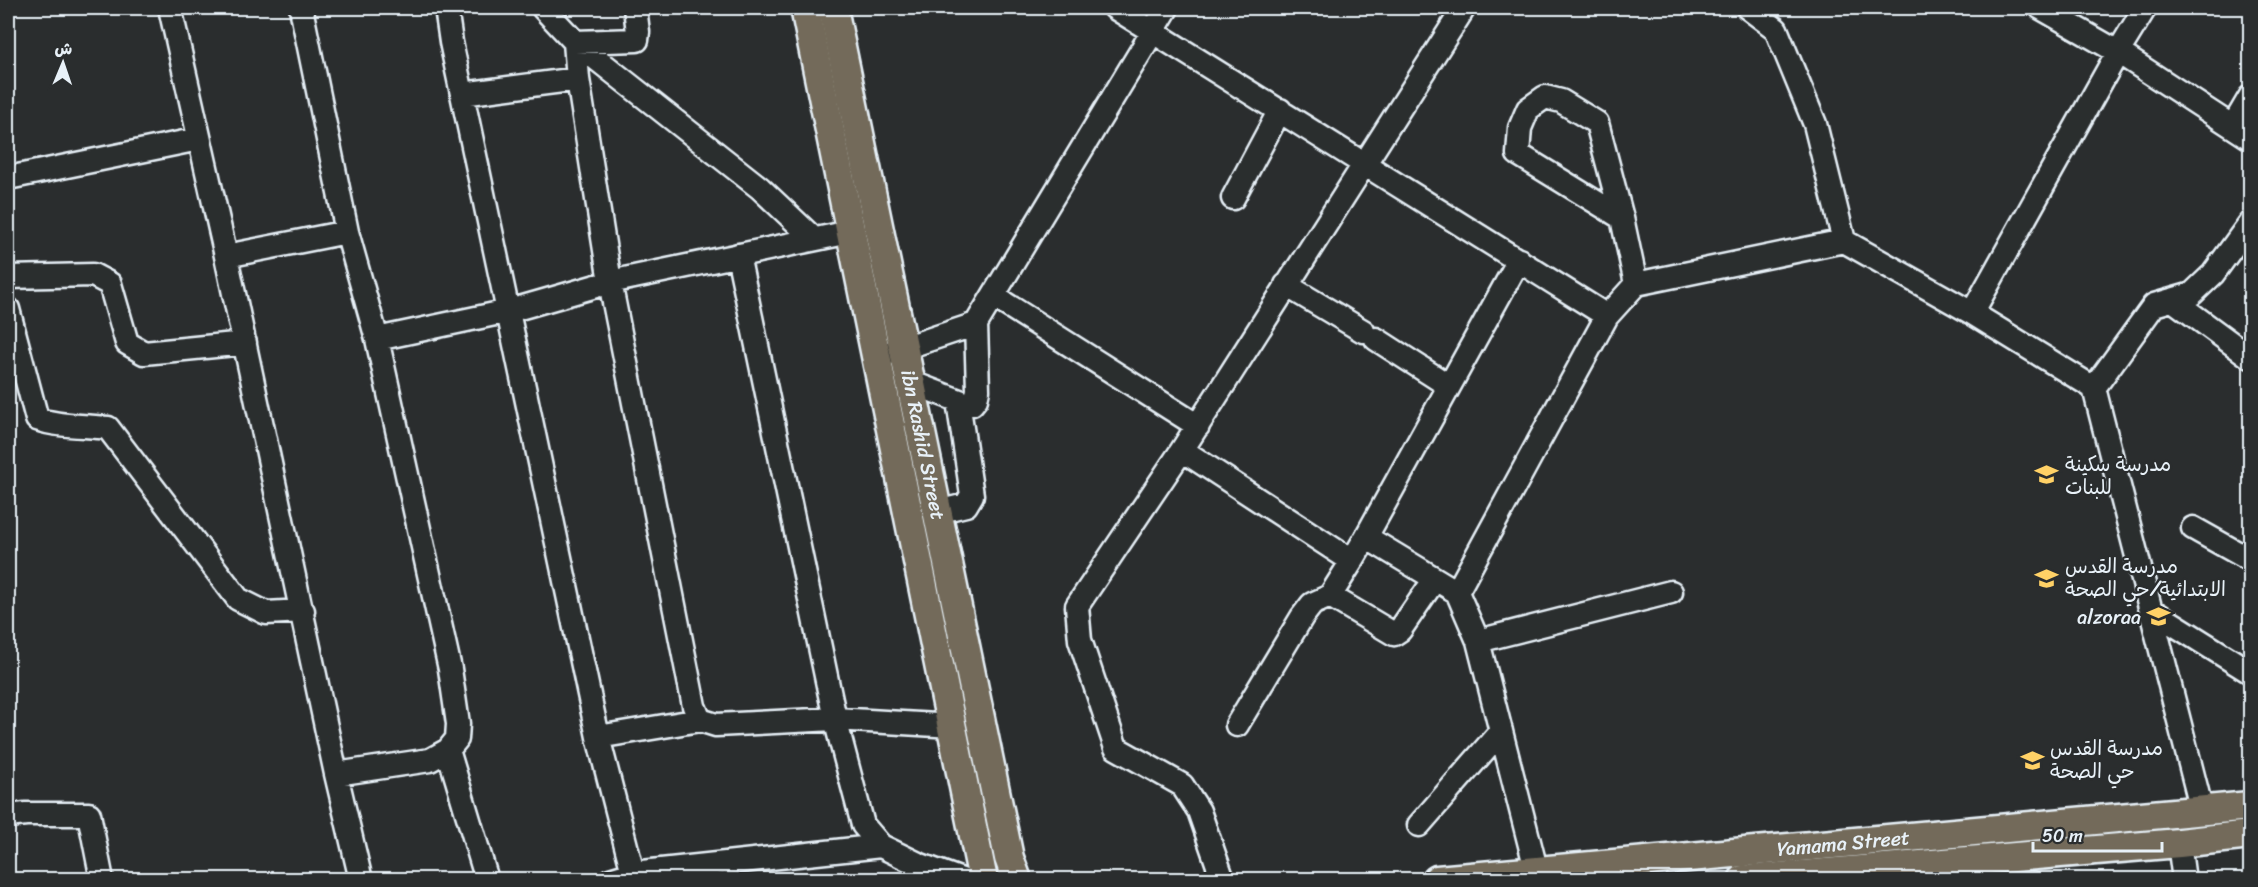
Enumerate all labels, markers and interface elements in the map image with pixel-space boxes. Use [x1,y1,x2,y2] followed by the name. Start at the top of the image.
[33,33,93,93] north arrow
[54,34,73,63] text: ش
[891,366,956,523] street label: ibn Rashid Street
[2065,447,2171,505] place label: مدرسة سكينة للبنات
[2034,462,2060,488] school or university icon: مدرسة سكينة للبنات
[2065,549,2226,607] place label: مدرسة القدس الابتدائية/حي الصحة
[2034,565,2060,591] school or university icon: مدرسة القدس الابتدائية/حي الصحة
[2077,600,2141,635] place label: alzoraa
[2146,604,2172,630] school or university icon: alzoraa
[2050,731,2163,789] place label: مدرسة القدس حي الصحة
[2019,747,2045,773] school or university icon: مدرسة القدس حي الصحة
[2033,815,2162,853] scale bar
[1775,820,1911,866] street label: Yamama Street
[2042,820,2083,852] text: 50 m

